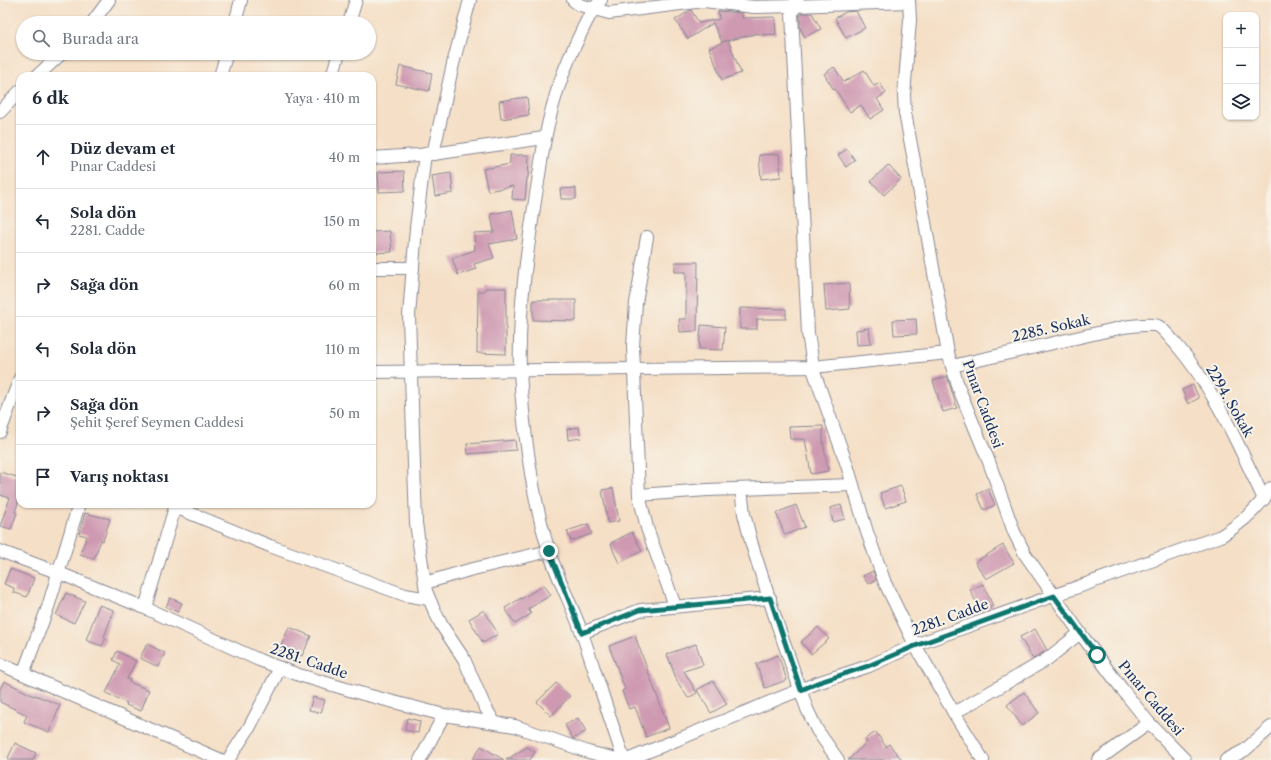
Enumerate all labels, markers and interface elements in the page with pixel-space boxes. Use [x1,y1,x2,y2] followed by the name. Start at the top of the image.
[1223,12,1259,120] map controls
[1223,12,1259,48] button: +
[16,16,376,60] search box
[30,27,52,49] icon: search
[62,29,139,48] text: Burada ara
[1223,48,1259,84] button: −
[1223,84,1259,120] button: layers
[32,88,69,108] text: 6 dk
[285,90,360,106] text: Yaya · 410 m
[70,139,175,158] text: Düz devam et
[32,146,54,168] icon: ahead
[329,149,360,165] text: 40 m
[70,158,156,174] text: Pınar Caddesi
[70,203,137,222] text: Sola dön
[32,210,54,232] icon: left
[324,213,360,229] text: 150 m
[70,222,145,238] text: 2281. Cadde
[32,274,54,296] icon: right
[70,275,139,294] text: Sağa dön
[329,277,360,293] text: 60 m
[1010,310,1093,346] street label: 2285. Sokak
[32,338,54,360] icon: left
[70,339,137,358] text: Sola dön
[325,341,360,357] text: 110 m
[959,357,1007,451] street label: Pınar Caddesi
[1202,362,1258,441] street label: 2294. Sokak
[70,395,139,414] text: Sağa dön
[32,402,54,424] icon: right
[329,405,360,421] text: 50 m
[70,414,244,430] text: Şehit Şeref Seymen Caddesi
[32,466,54,488] icon: arrive
[70,467,169,486] text: Varış noktası
[540,542,558,560] route end
[909,595,991,639] street label: 2281. Cadde
[268,639,350,683] street label: 2281. Cadde
[1088,646,1106,664] route start
[1114,657,1188,739] street label: Pınar Caddesi

